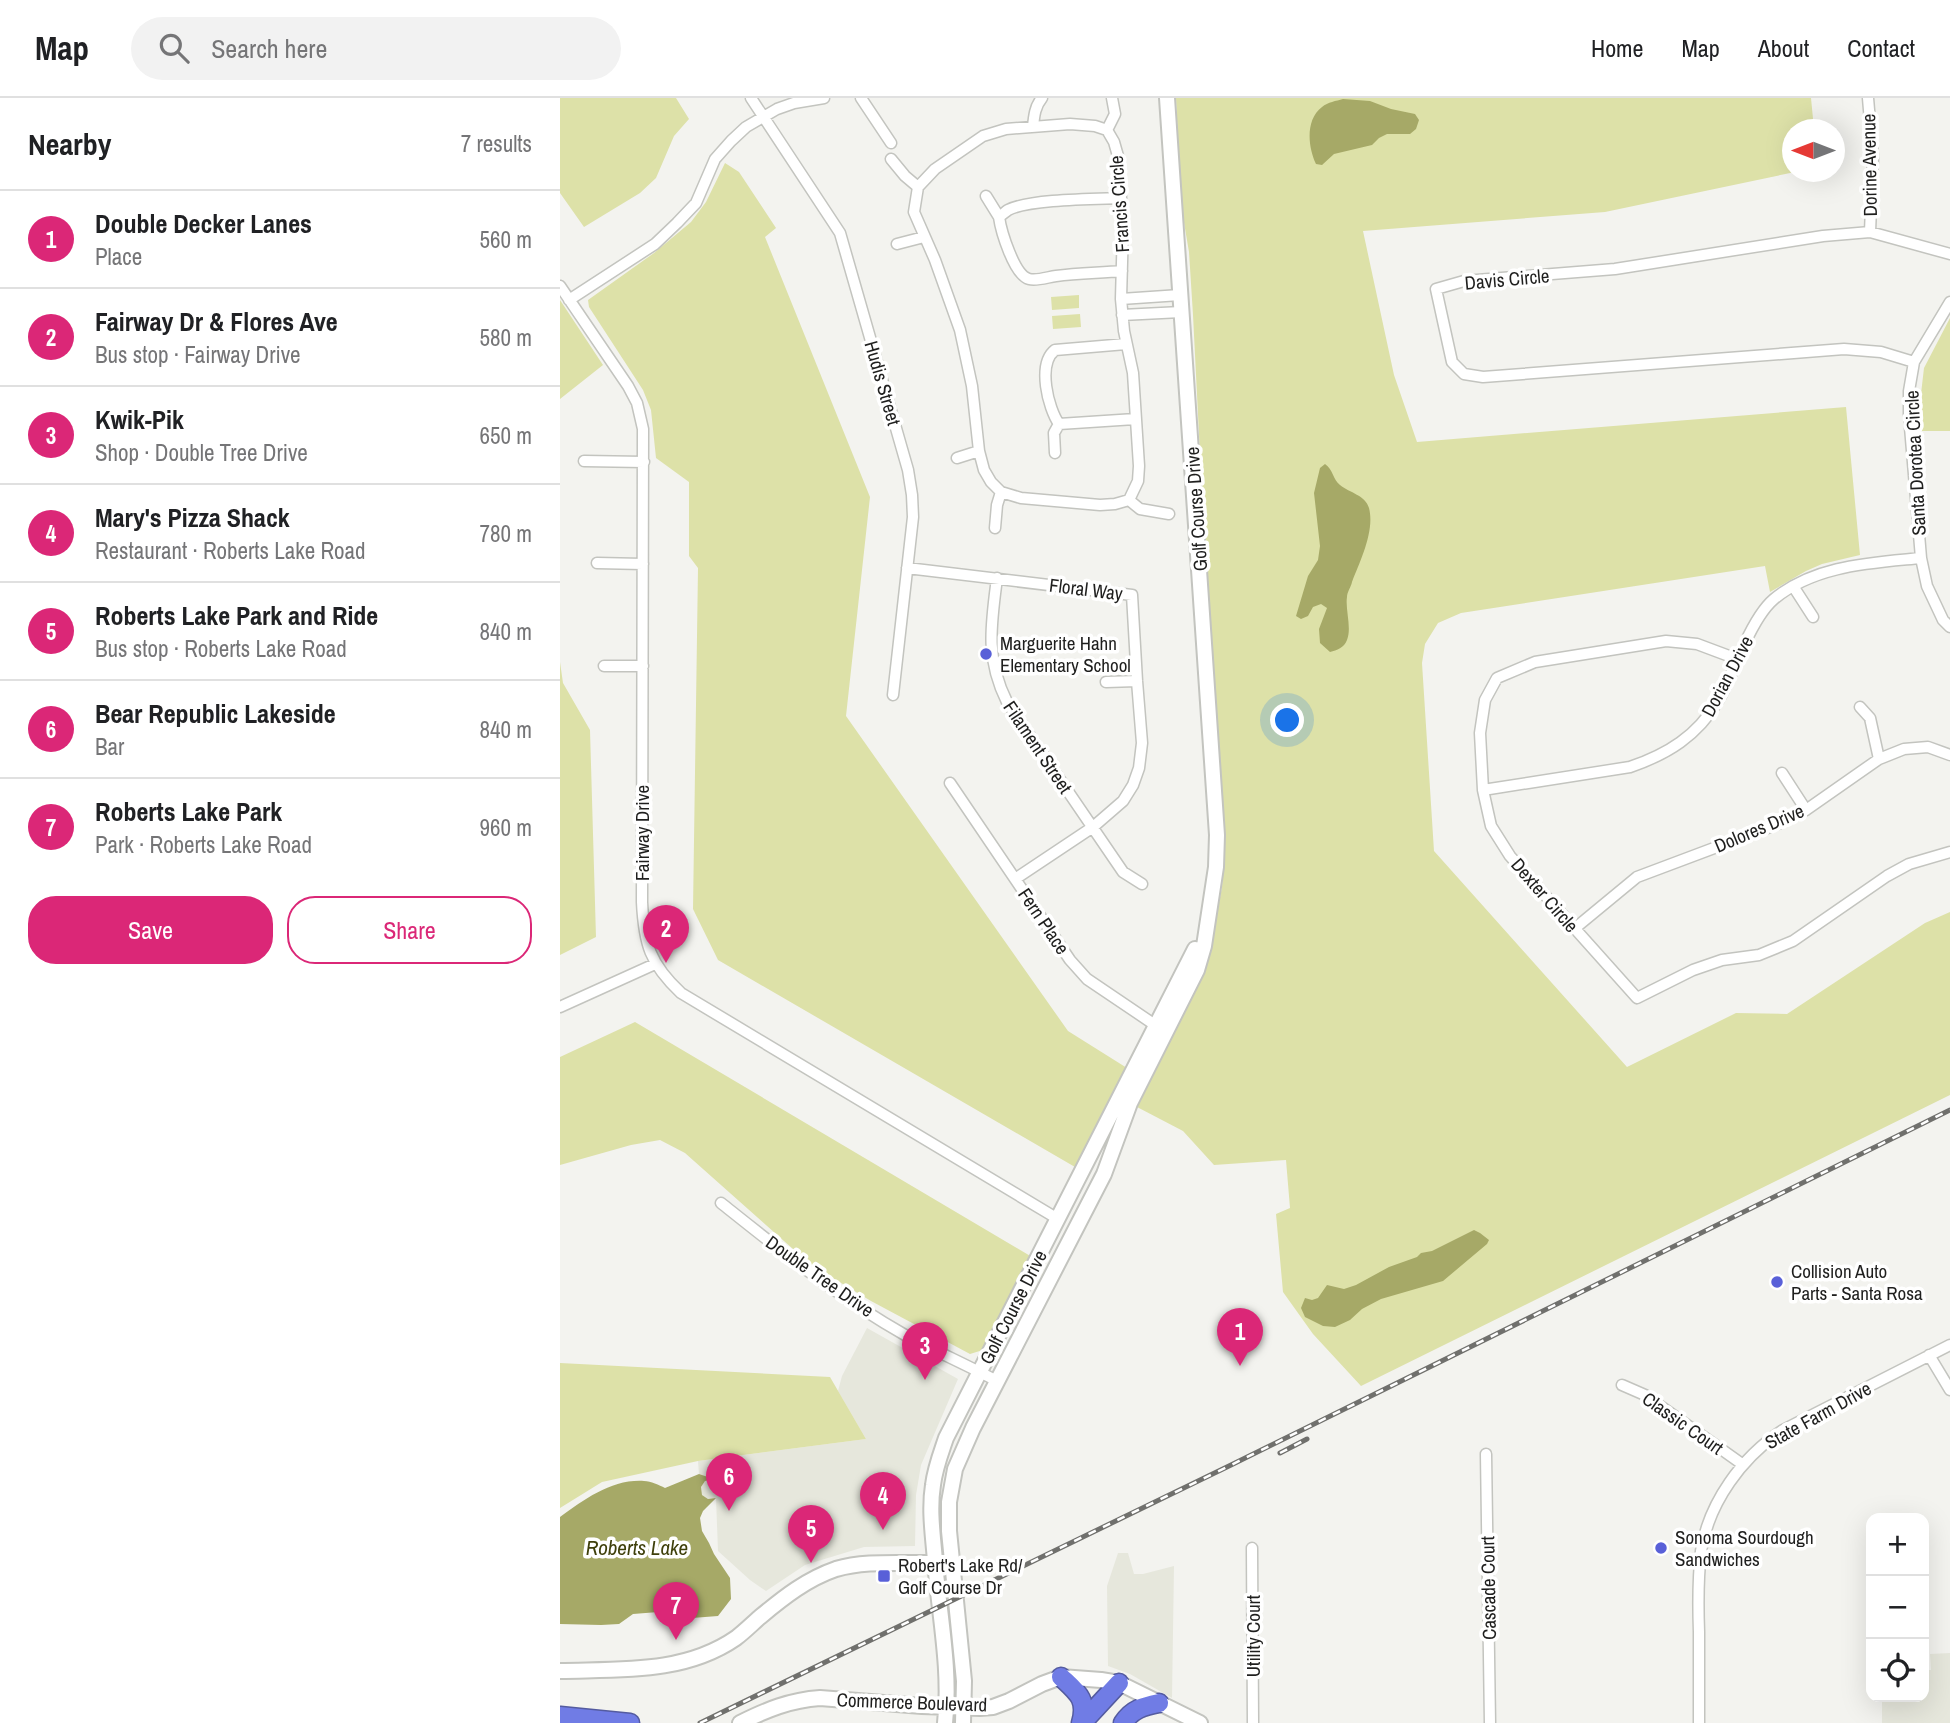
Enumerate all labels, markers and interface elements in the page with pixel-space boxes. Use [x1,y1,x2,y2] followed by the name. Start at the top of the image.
[131,17,621,80] search box
[35,26,89,70] text: Map
[155,29,193,67] icon: search
[211,31,327,66] text: Search here
[1591,32,1643,64] text: Home
[1681,32,1720,64] text: Map
[1758,32,1809,64] text: About
[1847,32,1915,64] text: Contact
[1855,113,1883,217] street label: Dorine Avenue
[1782,119,1845,182] north arrow
[28,124,111,164] text: Nearby
[461,128,532,159] text: 7 results
[1103,155,1135,253] street label: Francis Circle
[95,206,312,241] text: Double Decker Lanes
[46,224,56,255] text: 1
[480,224,532,255] text: 560 m
[95,241,142,272] text: Place
[1464,262,1550,296] street label: Davis Circle
[95,304,338,339] text: Fairway Dr & Flores Ave
[46,322,56,353] text: 2
[480,322,532,353] text: 580 m
[859,338,908,429] street label: Hudis Street
[95,339,301,370] text: Bus stop · Fairway Drive
[1898,390,1932,536] street label: Santa Dorotea Circle
[95,402,184,437] text: Kwik-Pik
[46,420,56,451] text: 3
[480,420,532,451] text: 650 m
[95,437,308,468] text: Shop · Double Tree Drive
[1179,446,1213,572] street label: Golf Course Drive
[95,500,290,535] text: Mary's Pizza Shack
[46,518,56,549] text: 4
[480,518,532,549] text: 780 m
[95,535,365,566] text: Restaurant · Roberts Lake Road
[1048,572,1124,606] street label: Floral Way
[95,598,378,633] text: Roberts Lake Park and Ride
[46,616,56,647] text: 5
[480,616,532,647] text: 840 m
[1000,630,1131,678] place label: Marguerite Hahn Elementary School
[1695,631,1759,721] street label: Dorian Drive
[95,633,347,664] text: Bus stop · Roberts Lake Road
[978,646,994,662] marker: Marguerite Hahn Elementary School
[95,696,336,731] text: Bear Republic Lakeside
[997,696,1079,799] street label: Filament Street
[1270,703,1304,737] your location
[46,714,56,745] text: 6
[480,714,532,745] text: 840 m
[95,731,124,762] text: Bar
[629,785,655,881] street label: Fairway Drive
[95,794,282,829] text: Roberts Lake Park
[1710,797,1808,859] street label: Dolores Drive
[46,812,56,843] text: 7
[480,812,532,843] text: 960 m
[95,829,312,860] text: Park · Roberts Lake Road
[1505,852,1585,938] street label: Dexter Circle
[1012,883,1076,959] street label: Fern Place
[28,896,273,964] button: Save
[287,896,532,964] button: Share
[643,905,689,963] pin: 2
[761,1229,879,1323] street label: Double Tree Drive
[973,1246,1053,1368] street label: Golf Course Drive
[1791,1258,1923,1306] place label: Collision Auto Parts - Santa Rosa
[1769,1274,1785,1290] marker: Collision Auto Parts - Santa Rosa
[1217,1308,1263,1366] pin: 1
[902,1322,948,1380] pin: 3
[1760,1375,1876,1455] street label: State Farm Drive
[1637,1386,1729,1461] street label: Classic Court
[706,1453,752,1511] pin: 6
[860,1472,906,1530] pin: 4
[788,1505,834,1563] pin: 5
[1866,1513,1929,1702] map controls
[1866,1513,1929,1576] button: +
[1675,1524,1814,1572] place label: Sonoma Sourdough Sandwiches
[586,1533,688,1562] water label: Roberts Lake
[1474,1535,1502,1640] street label: Cascade Court
[1653,1540,1669,1556] marker: Sonoma Sourdough Sandwiches
[898,1552,1023,1600] place label: Robert's Lake Rd/ Golf Course Dr
[876,1568,892,1584] marker: Robert's Lake Rd/ Golf Course Dr
[1866,1576,1929,1639] button: −
[653,1582,699,1640] pin: 7
[1240,1594,1266,1677] street label: Utility Court
[1866,1639,1929,1702] button: locate
[836,1686,988,1718] street label: Commerce Boulevard

